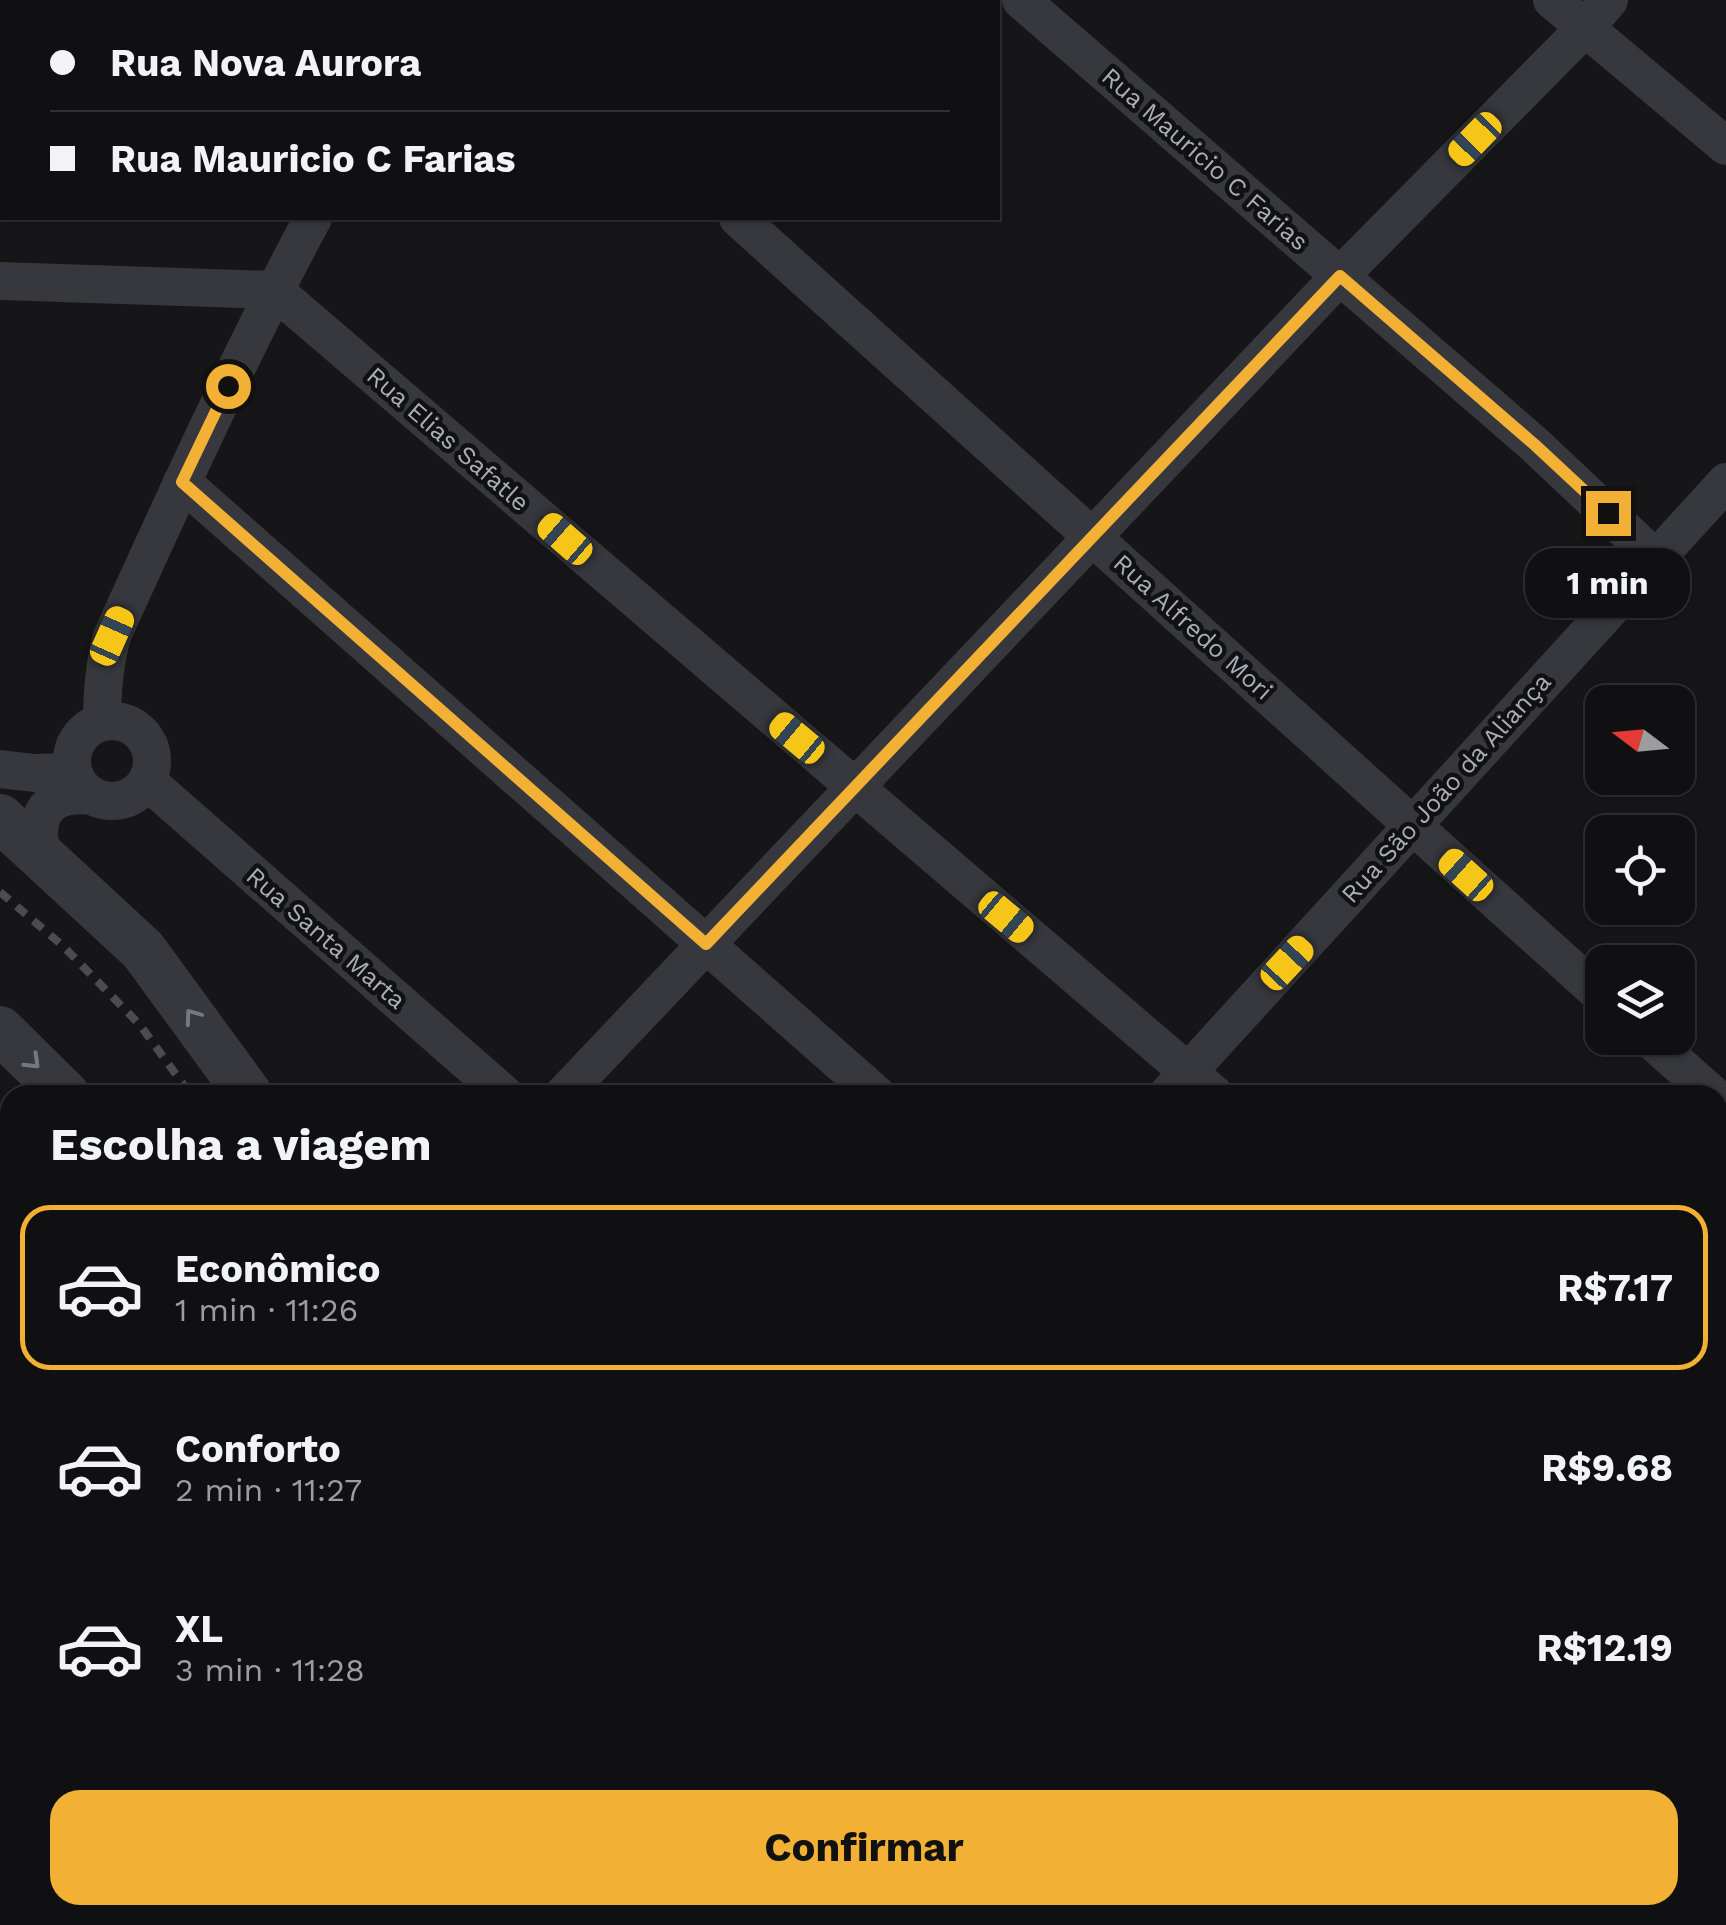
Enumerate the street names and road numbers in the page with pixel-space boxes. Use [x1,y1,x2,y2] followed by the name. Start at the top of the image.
[1096,62,1314,256] street label: Rua Mauricio C Farias
[361,361,535,517] street label: Rua Elias Safatle
[1108,548,1278,706] street label: Rua Alfredo Mori
[1335,667,1557,909] street label: Rua São João da Aliança
[241,861,411,1015] street label: Rua Santa Marta

